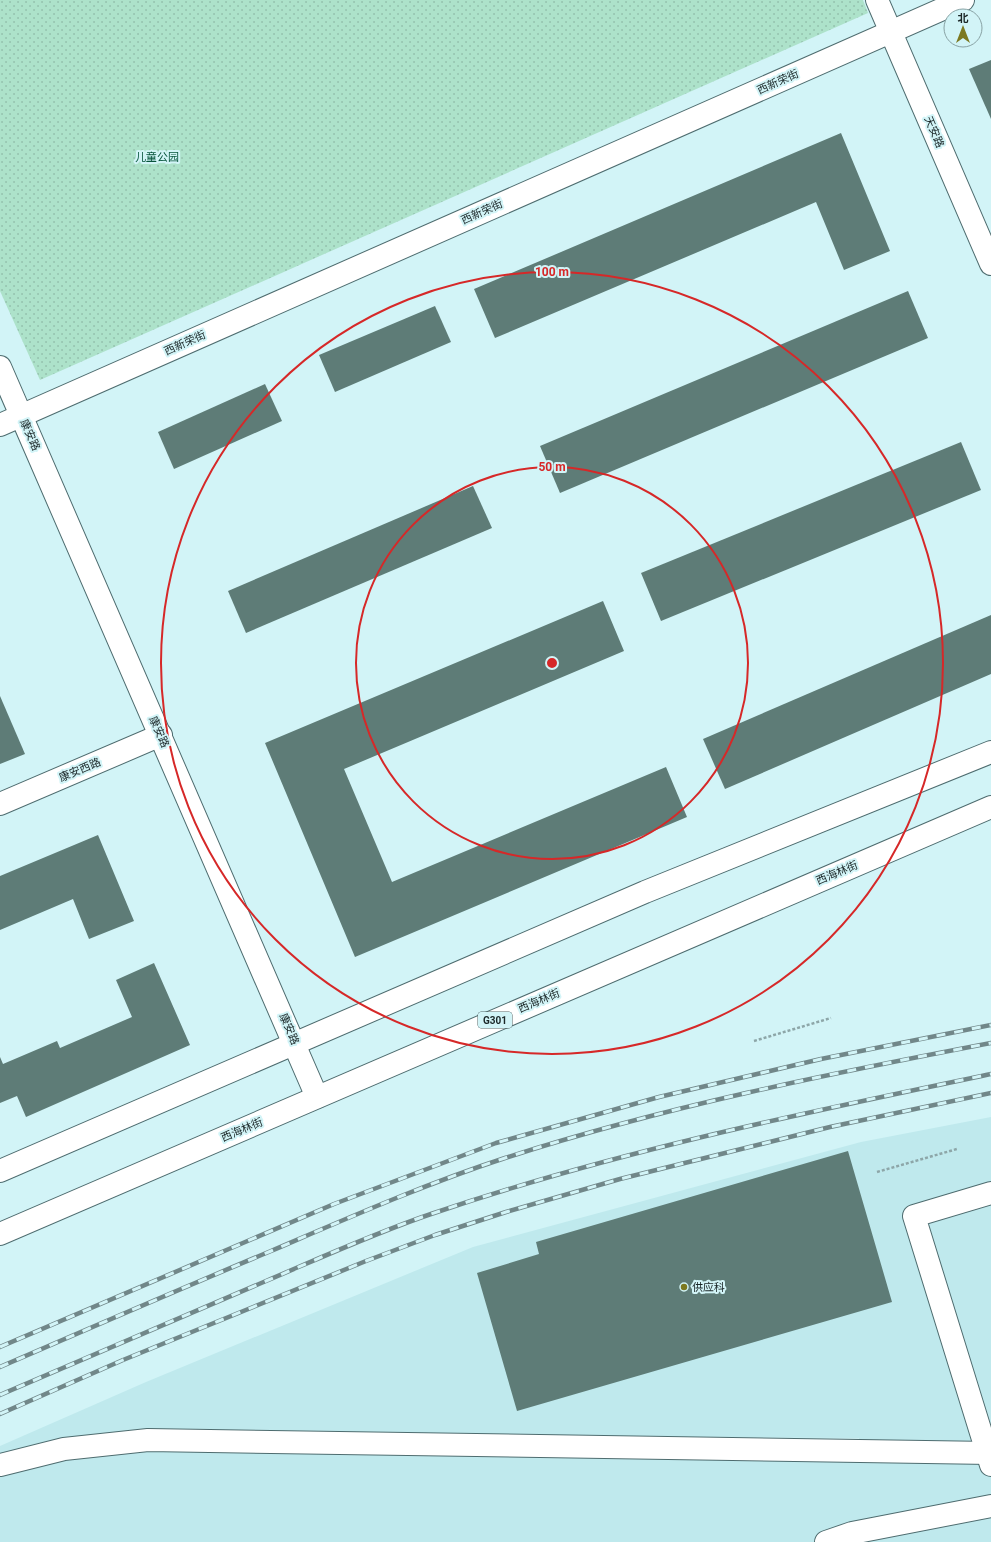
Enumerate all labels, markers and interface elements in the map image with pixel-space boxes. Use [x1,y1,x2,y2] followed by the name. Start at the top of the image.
[943,8,983,48] north arrow
[958,12,969,25] text: 北
[755,67,801,97] street label: 西新荣街
[922,114,946,150] street label: 天安路
[135,151,179,164] park label: 儿童公园
[459,197,505,227] street label: 西新荣街
[535,265,569,279] text: 100 m
[162,328,208,358] street label: 西新荣街
[17,417,43,453] street label: 康安路
[538,460,566,474] text: 50 m
[545,656,559,670] centre of rings
[146,714,172,750] street label: 康安路
[57,755,103,785] street label: 康安西路
[814,858,860,888] street label: 西海林街
[516,986,562,1016] street label: 西海林街
[277,1011,301,1047] street label: 康安路
[478,1012,512,1028] road number: G301
[219,1115,265,1145] street label: 西海林街
[692,1281,725,1294] place label: 供应科
[679,1282,689,1292] marker: 供应科

